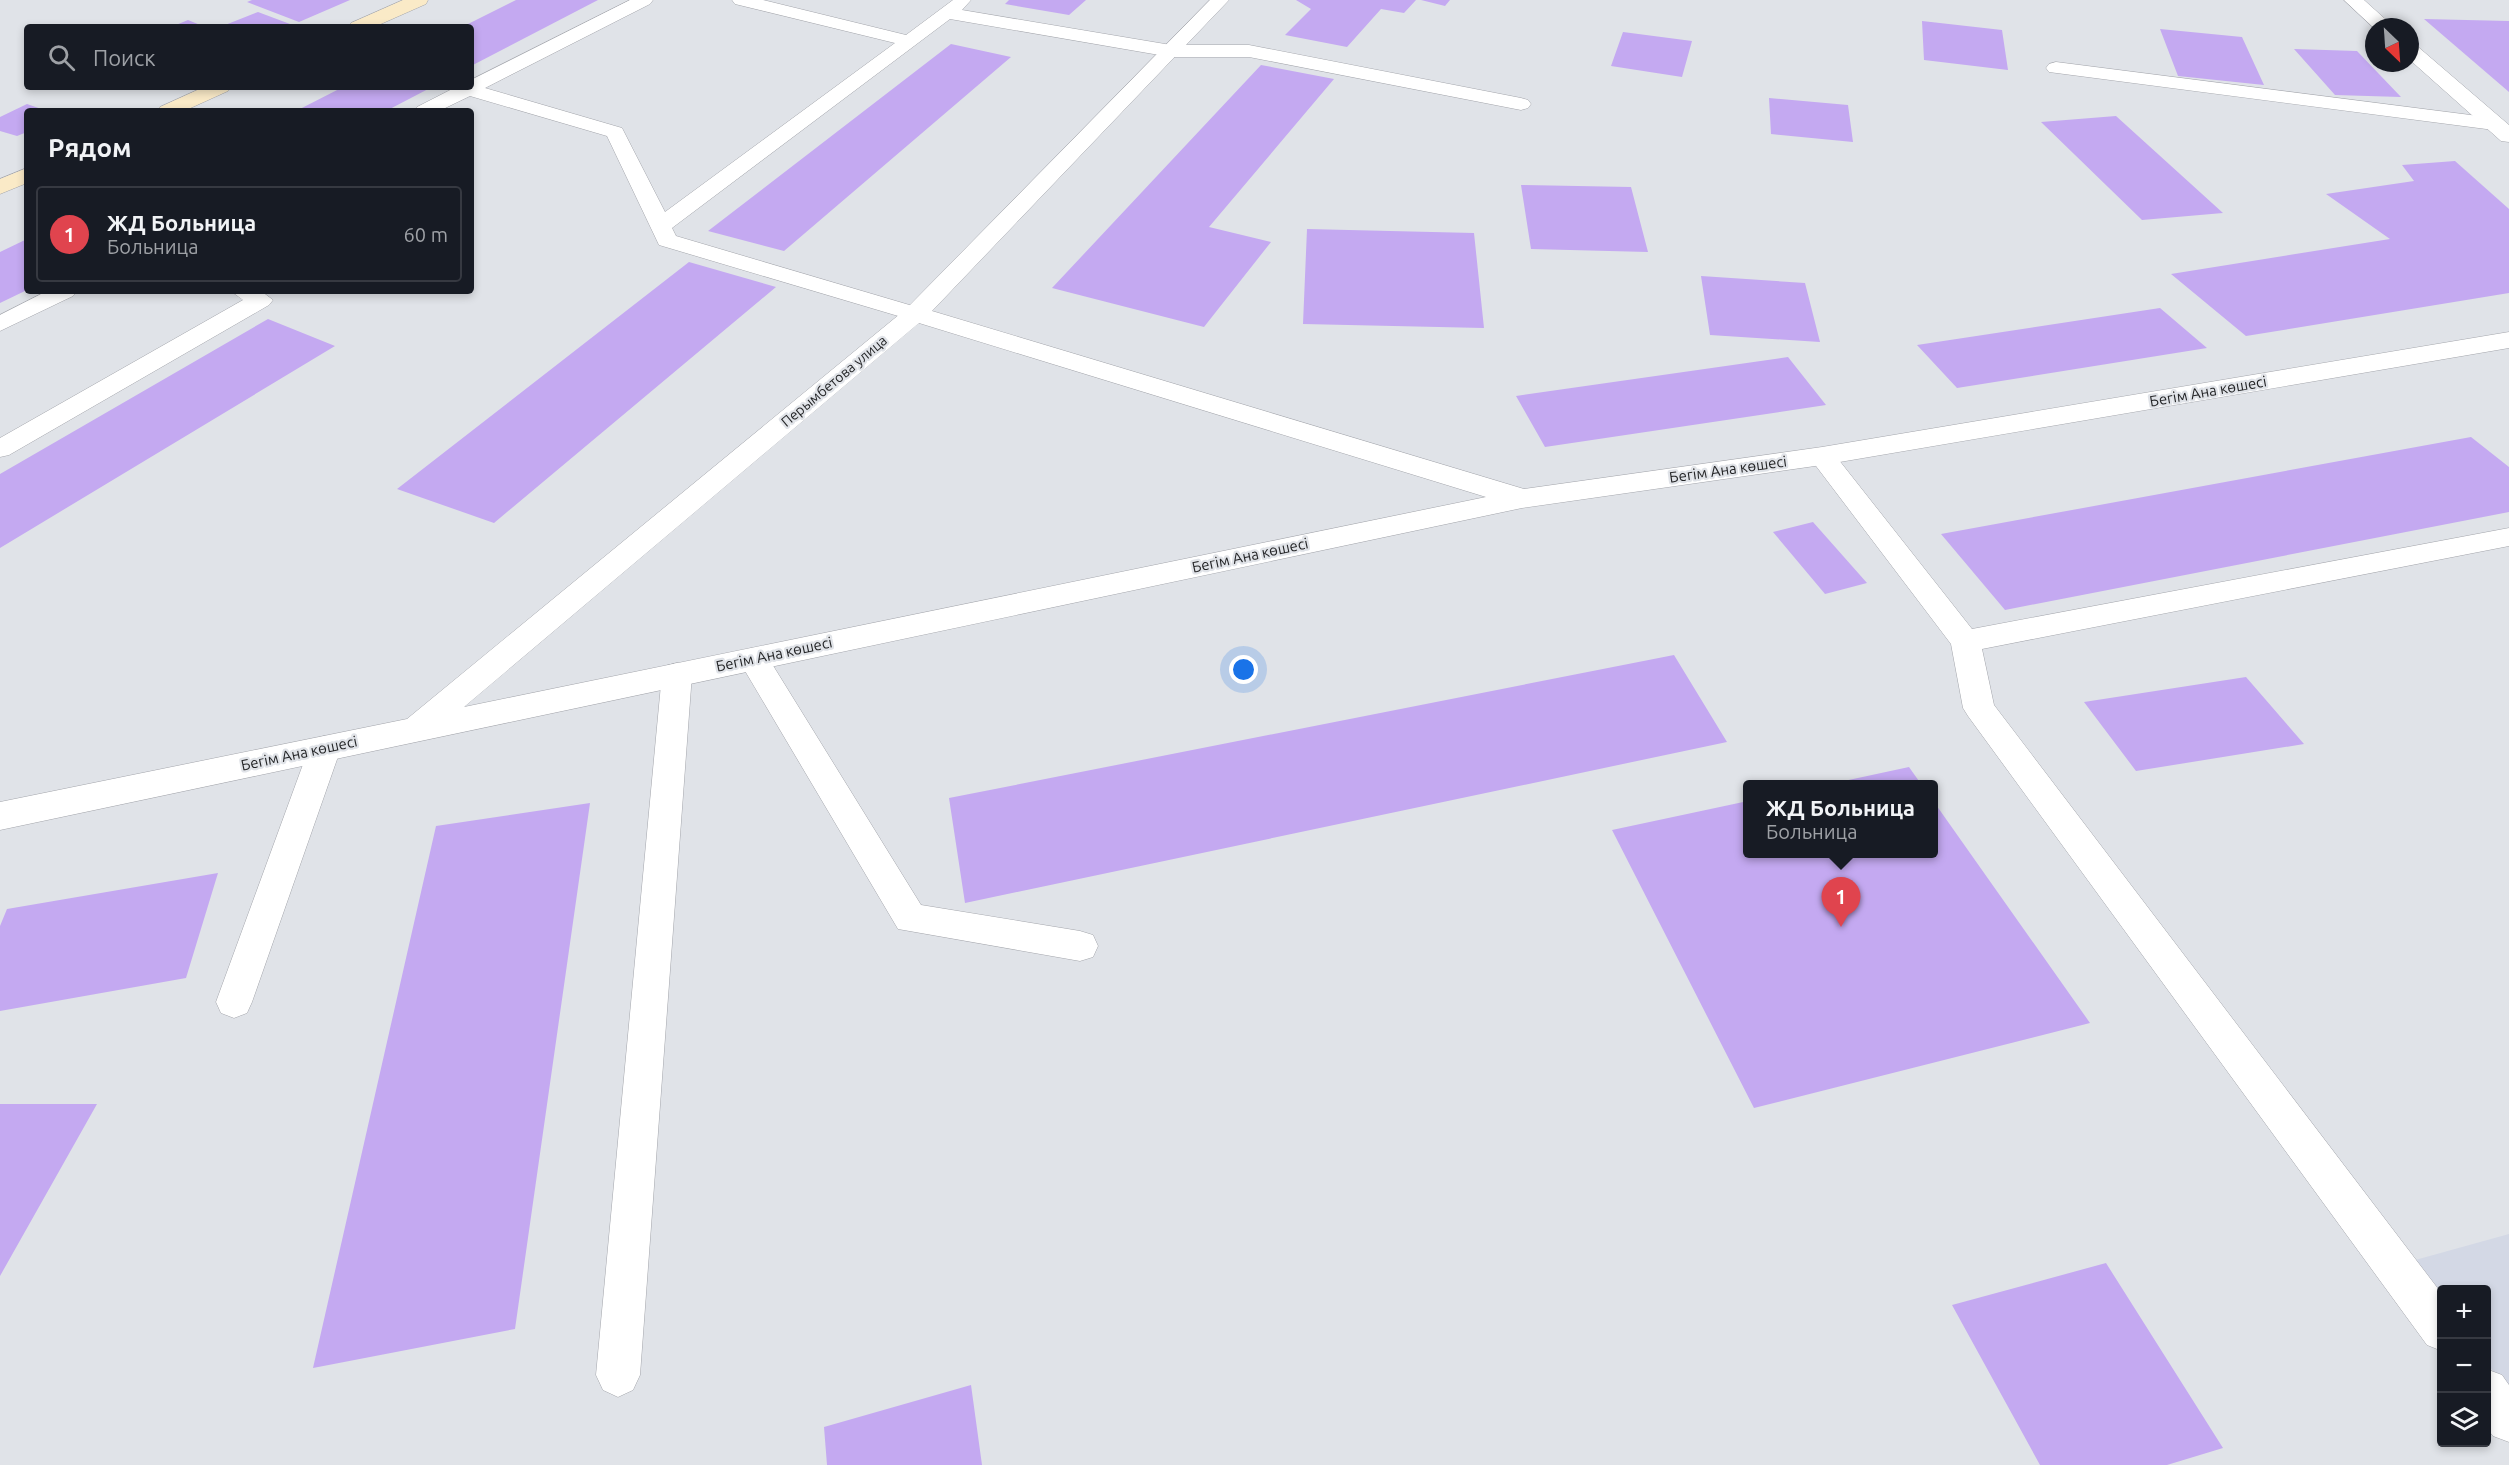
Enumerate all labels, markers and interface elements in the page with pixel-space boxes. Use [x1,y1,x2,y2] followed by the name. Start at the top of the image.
[2365,18,2419,72] north arrow
[24,24,474,90] search box
[45,41,78,74] icon: search
[93,45,156,70] text: Поиск
[48,133,132,162] text: Рядом
[107,210,256,235] text: ЖД Больница
[64,223,75,246] text: 1
[404,223,448,246] text: 60 m
[107,235,199,258] text: Больница
[778,332,890,430] street label: Перымбетова улица
[2148,372,2268,410] street label: Бегім Ана көшесі
[1668,452,1788,486] street label: Бегім Ана көшесі
[1190,534,1310,576] street label: Бегім Ана көшесі
[714,633,834,675] street label: Бегім Ана көшесі
[1229,655,1258,684] your location
[239,732,359,774] street label: Бегім Ана көшесі
[1743,780,1938,858] popup
[1766,795,1915,820] text: ЖД Больница
[1766,820,1857,843] text: Больница
[1822,878,1860,927] pin: 1
[2437,1285,2491,1447] map controls
[2437,1285,2491,1339] button: +
[2437,1339,2491,1393] button: −
[2437,1393,2491,1447] button: layers

